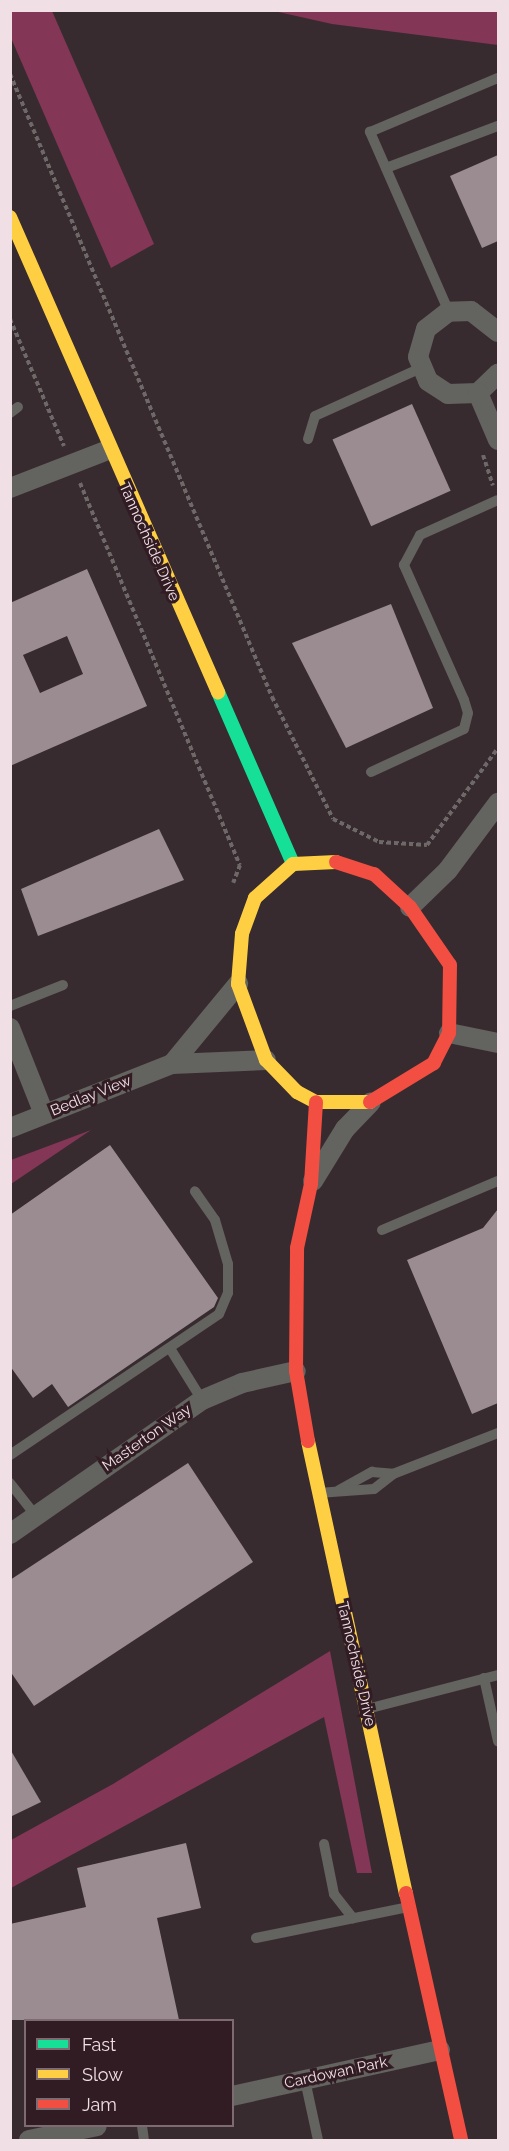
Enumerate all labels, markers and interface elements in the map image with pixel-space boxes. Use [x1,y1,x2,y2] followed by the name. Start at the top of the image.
[115,480,183,604] street label: Tannochside Drive
[48,1071,134,1121] street label: Bedlay View
[99,1401,195,1475] street label: Masterton Way
[333,1600,379,1728] street label: Tannochside Drive
[24,2019,234,2127] legend
[82,2034,116,2055] text: Fast
[283,2053,389,2093] street label: Cardowan Park
[82,2064,123,2085] text: Slow
[82,2094,117,2115] text: Jam

